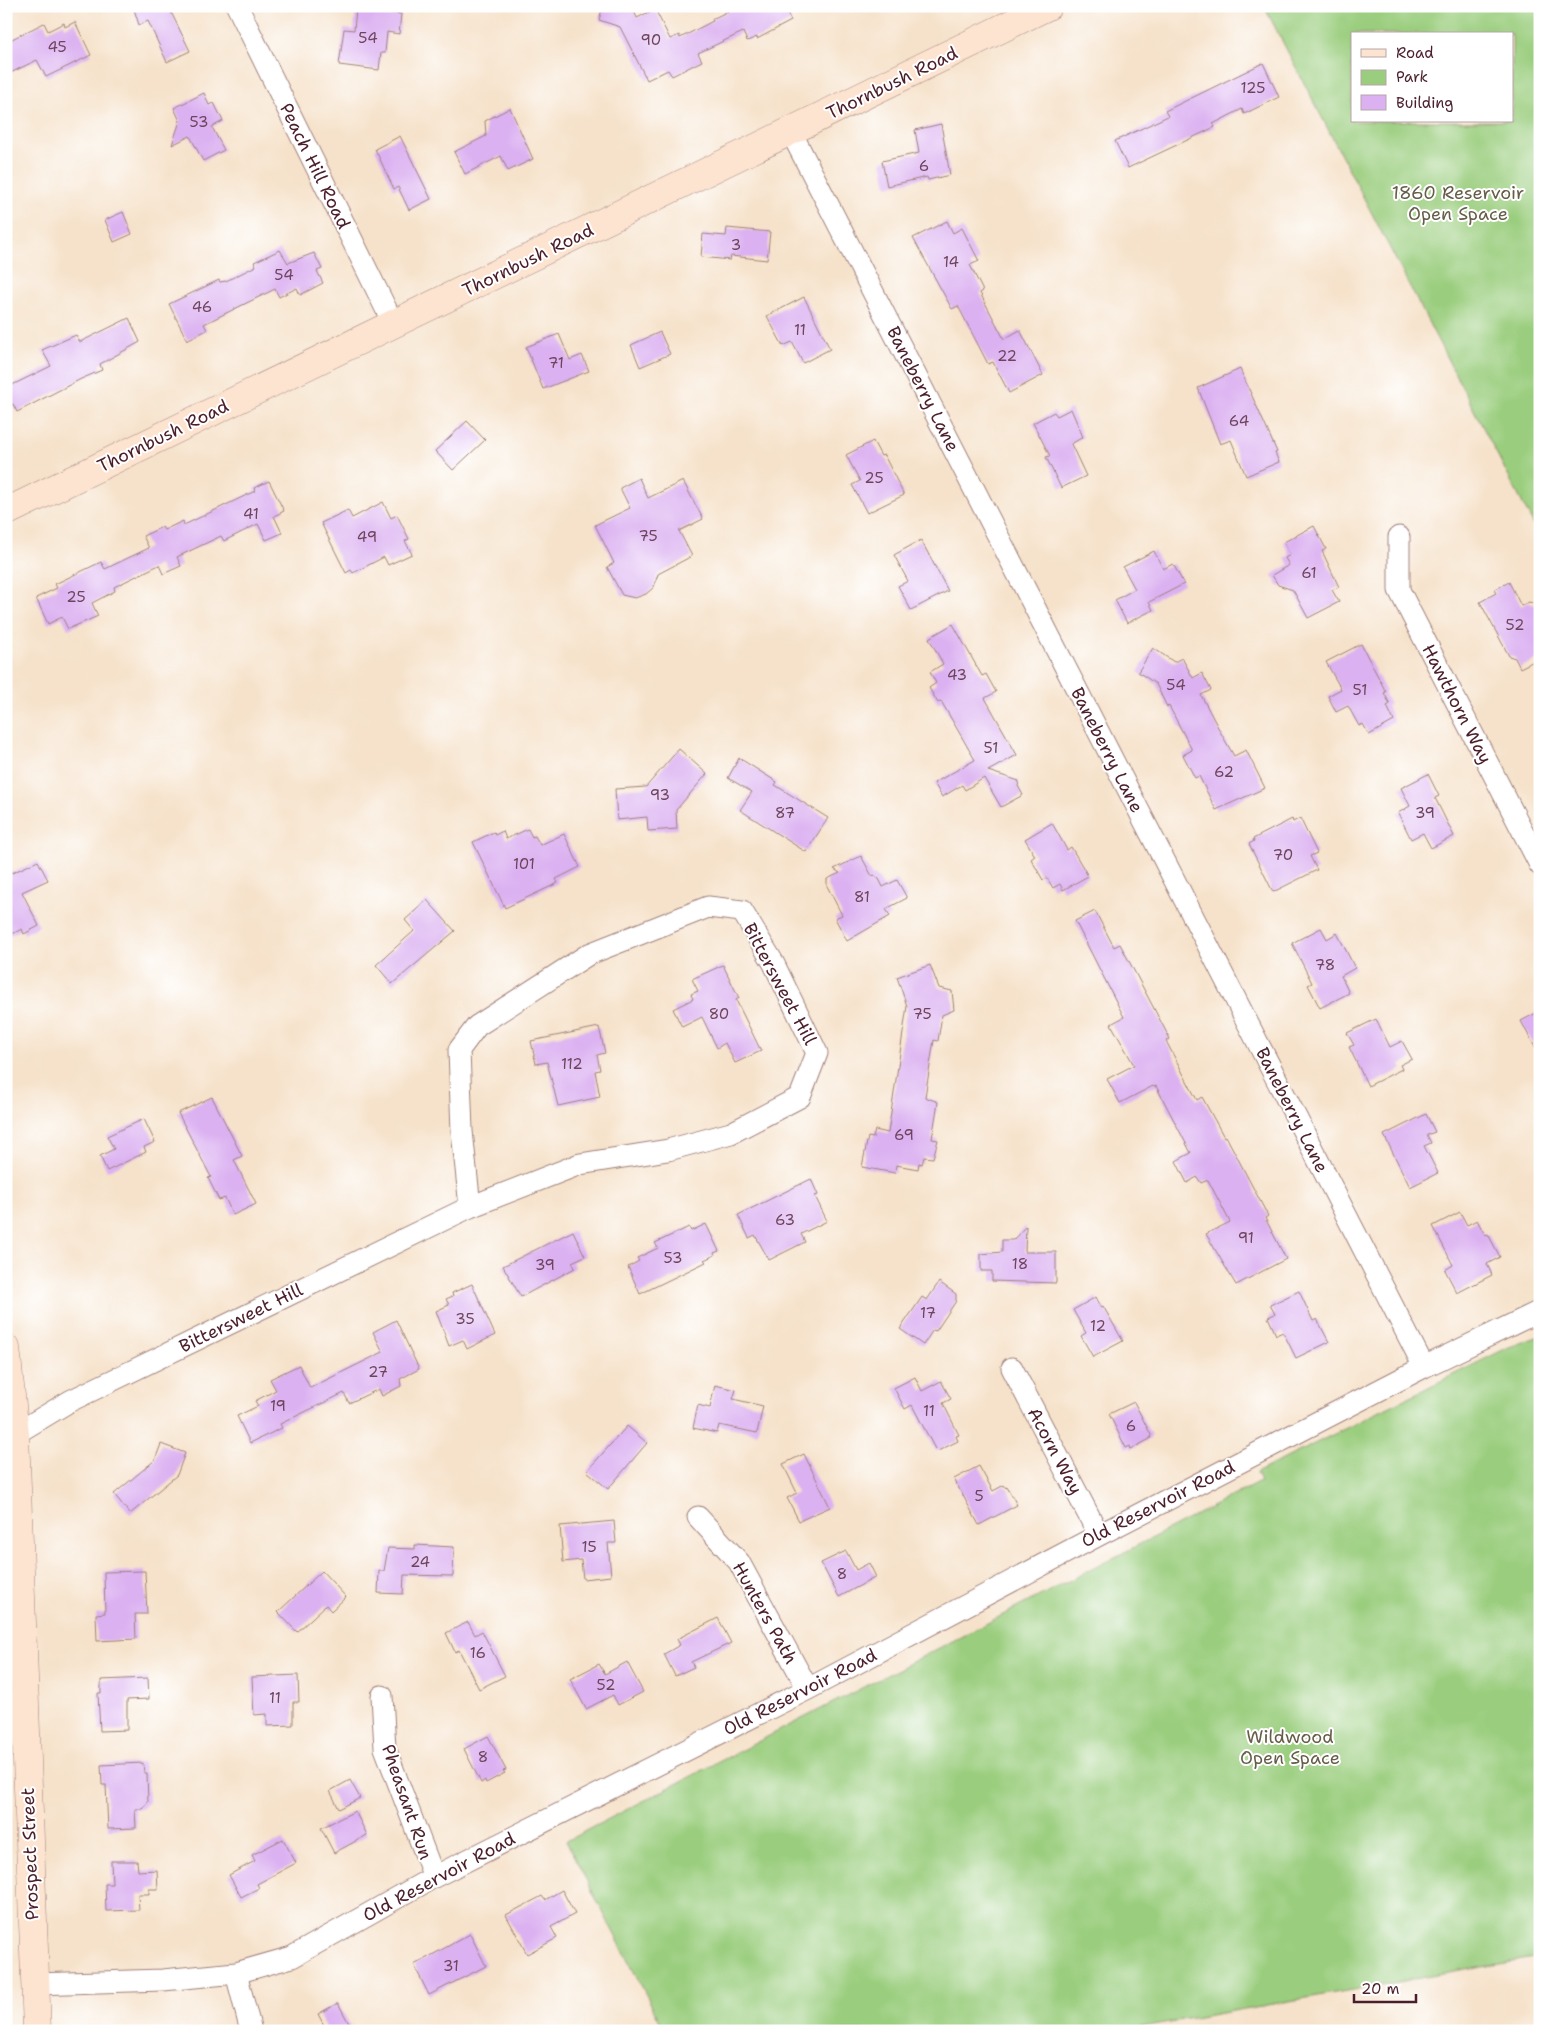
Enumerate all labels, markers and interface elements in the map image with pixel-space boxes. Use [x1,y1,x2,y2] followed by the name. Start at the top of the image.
[358,28,378,48] house number: 54
[641,30,661,50] house number: 90
[1351,32,1514,122] legend
[47,37,67,57] house number: 45
[822,41,962,125] street label: Thornbush Road
[1396,43,1434,63] text: Road
[1396,67,1428,87] text: Park
[1241,78,1265,98] house number: 125
[1396,93,1453,113] text: Building
[274,99,356,233] street label: Peach Hill Road
[190,112,209,132] house number: 53
[919,156,929,176] house number: 6
[1392,181,1524,226] park label: 1860 Reservoir Open Space
[458,218,598,302] street label: Thornbush Road
[731,235,741,255] house number: 3
[943,252,959,272] house number: 14
[274,265,294,285] house number: 54
[192,297,212,317] house number: 46
[794,320,806,340] house number: 11
[881,322,965,456] street label: Baneberry Lane
[997,346,1017,366] house number: 22
[548,353,564,373] house number: 71
[93,394,233,478] street label: Thornbush Road
[1229,411,1249,431] house number: 64
[864,468,884,488] house number: 25
[243,504,259,524] house number: 41
[638,526,658,546] house number: 75
[357,527,377,547] house number: 49
[1301,563,1317,583] house number: 61
[66,587,86,607] house number: 25
[1506,615,1524,635] house number: 52
[1416,640,1498,768] street label: Hawthorn Way
[947,665,967,685] house number: 43
[1166,675,1186,695] house number: 54
[1353,680,1367,700] house number: 51
[1065,683,1149,817] street label: Baneberry Lane
[984,738,998,758] house number: 51
[1214,762,1234,782] house number: 62
[650,785,670,805] house number: 93
[775,803,795,823] house number: 87
[1415,803,1435,823] house number: 39
[1273,845,1293,865] house number: 70
[513,854,535,874] house number: 101
[854,887,870,907] house number: 81
[738,919,823,1050] street label: Bittersweet Hill
[1315,955,1335,975] house number: 78
[709,1004,729,1024] house number: 80
[912,1004,932,1024] house number: 75
[1250,1043,1334,1177] street label: Baneberry Lane
[561,1054,583,1074] house number: 112
[894,1125,914,1145] house number: 69
[775,1210,795,1230] house number: 63
[1238,1228,1254,1248] house number: 91
[664,1248,683,1268] house number: 53
[1012,1254,1028,1274] house number: 18
[535,1255,555,1275] house number: 39
[175,1277,307,1358] street label: Bittersweet Hill
[920,1303,936,1323] house number: 17
[455,1309,475,1329] house number: 35
[1090,1316,1106,1336] house number: 12
[368,1362,388,1382] house number: 27
[270,1396,286,1416] house number: 19
[923,1401,935,1421] house number: 11
[1022,1403,1088,1499] street label: Acorn Way
[1126,1416,1136,1436] house number: 6
[1077,1455,1239,1553] street label: Old Reservoir Road
[974,1486,984,1506] house number: 5
[581,1537,597,1557] house number: 15
[410,1552,430,1572] house number: 24
[727,1557,803,1669] street label: Hunters Path
[837,1564,847,1584] house number: 8
[470,1643,486,1663] house number: 16
[719,1643,881,1741] street label: Old Reservoir Road
[597,1675,615,1695] house number: 52
[269,1688,281,1708] house number: 11
[1240,1725,1340,1770] park label: Wildwood Open Space
[376,1741,438,1863] street label: Pheasant Run
[478,1747,488,1767] house number: 8
[16,1787,44,1921] street label: Prospect Street
[359,1827,519,1927] street label: Old Reservoir Road
[443,1956,459,1976] house number: 31
[1354,1972,1416,2004] scale bar
[1361,1979,1400,1999] text: 20 m

